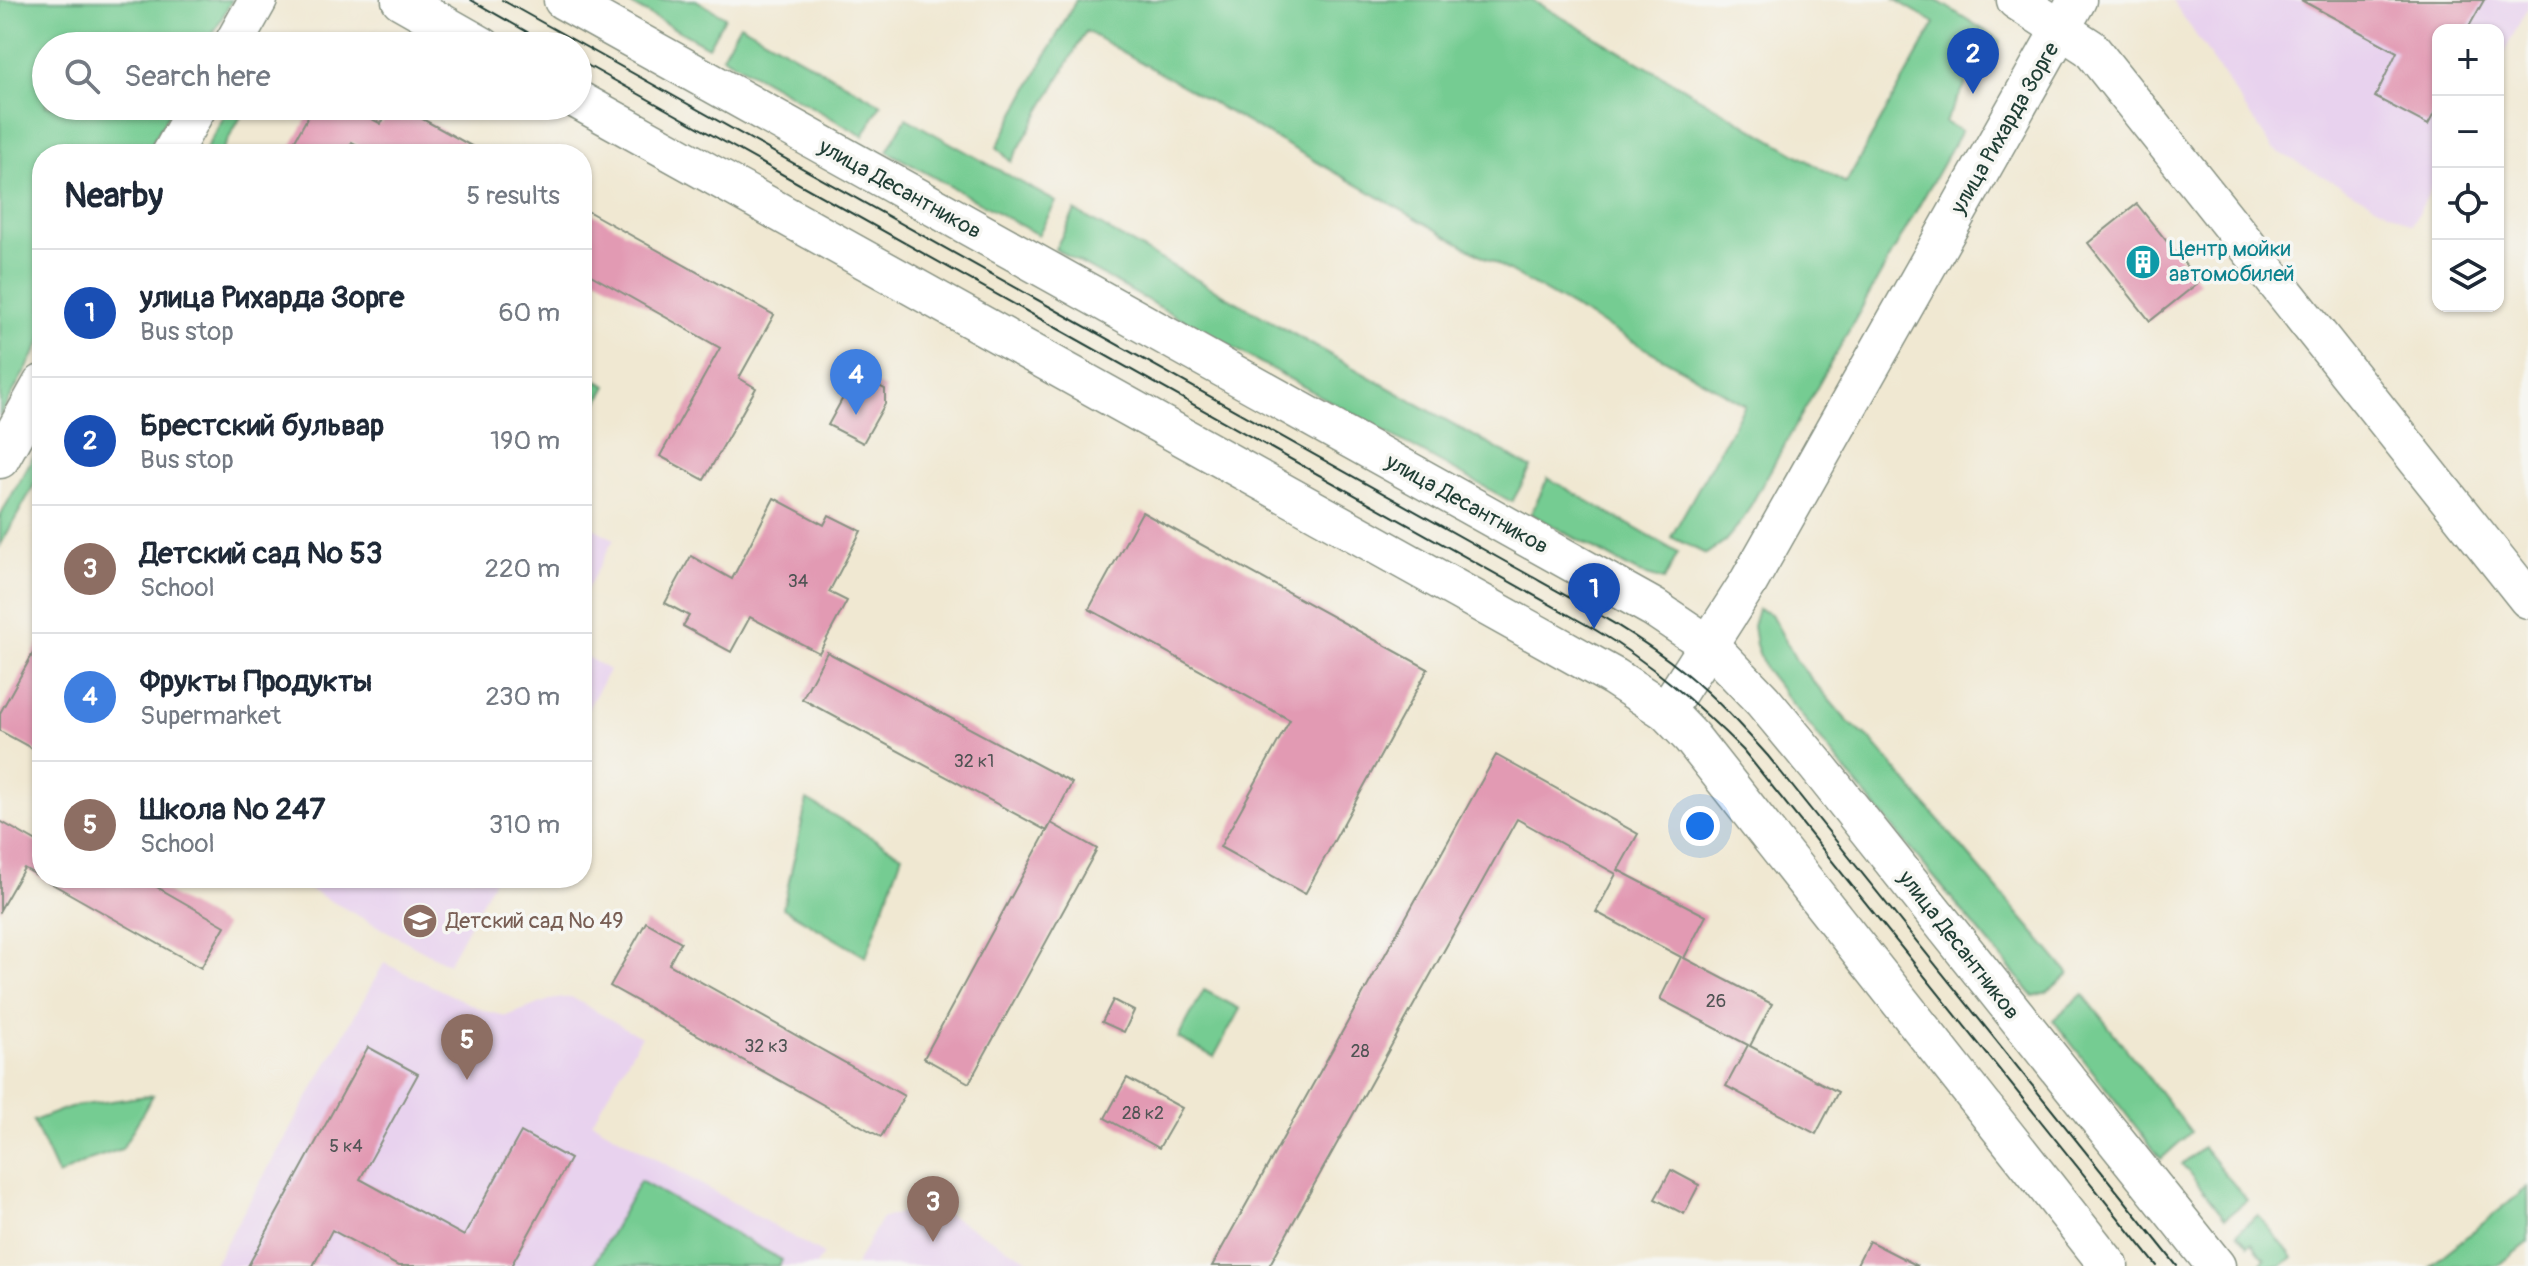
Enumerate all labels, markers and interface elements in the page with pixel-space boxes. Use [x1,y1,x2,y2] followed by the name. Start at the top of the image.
[2432,24,2504,312] map controls
[2432,24,2504,96] button: +
[1947,28,1999,94] pin: 2
[32,32,592,120] search box
[1944,37,2066,220] street label: улица Рихарда Зорге
[60,54,104,98] icon: search
[124,58,271,95] text: Search here
[2432,96,2504,168] button: −
[813,132,986,245] street label: улица Десантников
[2432,168,2504,240] button: locate
[64,175,163,218] text: Nearby
[466,180,560,212] text: 5 results
[2169,235,2295,288] place label: Центр мойки автомобилей
[2432,240,2504,312] button: layers
[2124,243,2162,281] building icon: Центр мойки автомобилей
[140,279,404,316] text: улица Рихарда Зорге
[85,297,95,329] text: 1
[498,297,560,329] text: 60 m
[140,316,234,348] text: Bus stop
[830,349,882,415] pin: 4
[140,407,384,444] text: Брестский бульвар
[83,425,97,457] text: 2
[490,425,560,457] text: 190 m
[140,444,234,476] text: Bus stop
[1380,447,1553,560] street label: улица Десантников
[140,535,382,572] text: Детский сад № 53
[83,553,97,585] text: 3
[484,553,560,585] text: 220 m
[1568,563,1620,629] pin: 1
[788,570,809,593] house number: 34
[140,572,215,604] text: School
[140,663,372,700] text: Фрукты Продукты
[82,681,98,713] text: 4
[485,681,560,713] text: 230 m
[140,700,281,732] text: Supermarket
[954,750,994,773] house number: 32 к1
[140,791,325,828] text: Школа № 247
[1680,806,1720,846] your location
[83,809,97,841] text: 5
[489,809,560,841] text: 310 m
[140,828,215,860] text: School
[1891,864,2026,1025] street label: улица Десантников
[401,902,439,940] school or university icon: Детский сад № 49
[445,907,624,935] place label: Детский сад № 49
[1706,990,1726,1013] house number: 26
[441,1014,493,1080] pin: 5
[744,1035,788,1058] house number: 32 к3
[1350,1040,1370,1063] house number: 28
[1122,1102,1164,1125] house number: 28 к2
[329,1135,363,1158] house number: 5 к4
[907,1176,959,1242] pin: 3

